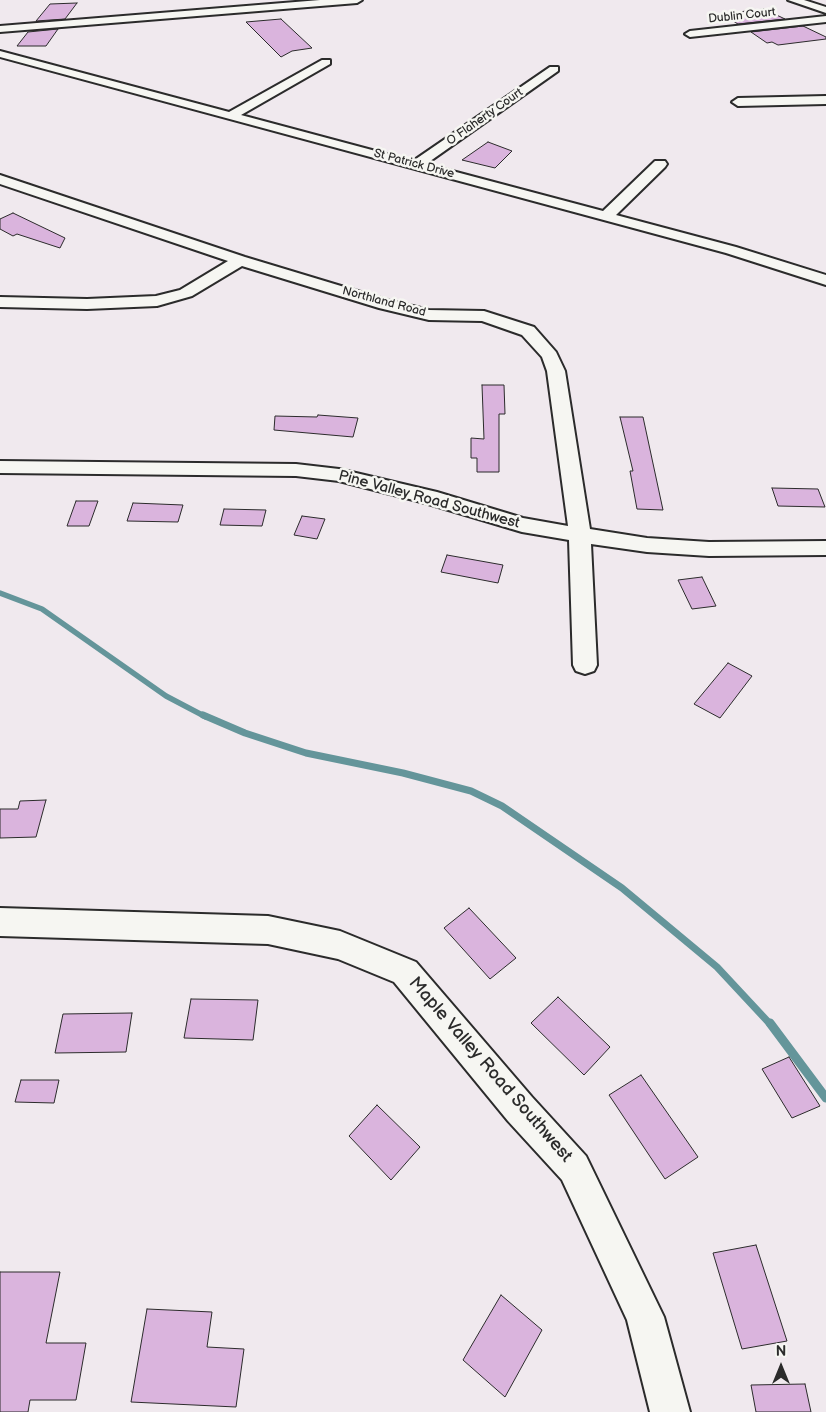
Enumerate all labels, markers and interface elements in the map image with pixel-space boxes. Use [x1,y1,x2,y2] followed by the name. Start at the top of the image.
[708,5,776,27] street label: Dublin Court
[444,85,526,149] street label: O Flaherty Court
[372,146,456,182] street label: St Patrick Drive
[341,284,427,320] street label: Northland Road
[336,467,522,533] street label: Pine Valley Road Southwest
[404,973,576,1167] street label: Maple Valley Road Southwest
[756,1342,806,1392] north arrow
[776,1343,786,1360] text: N

